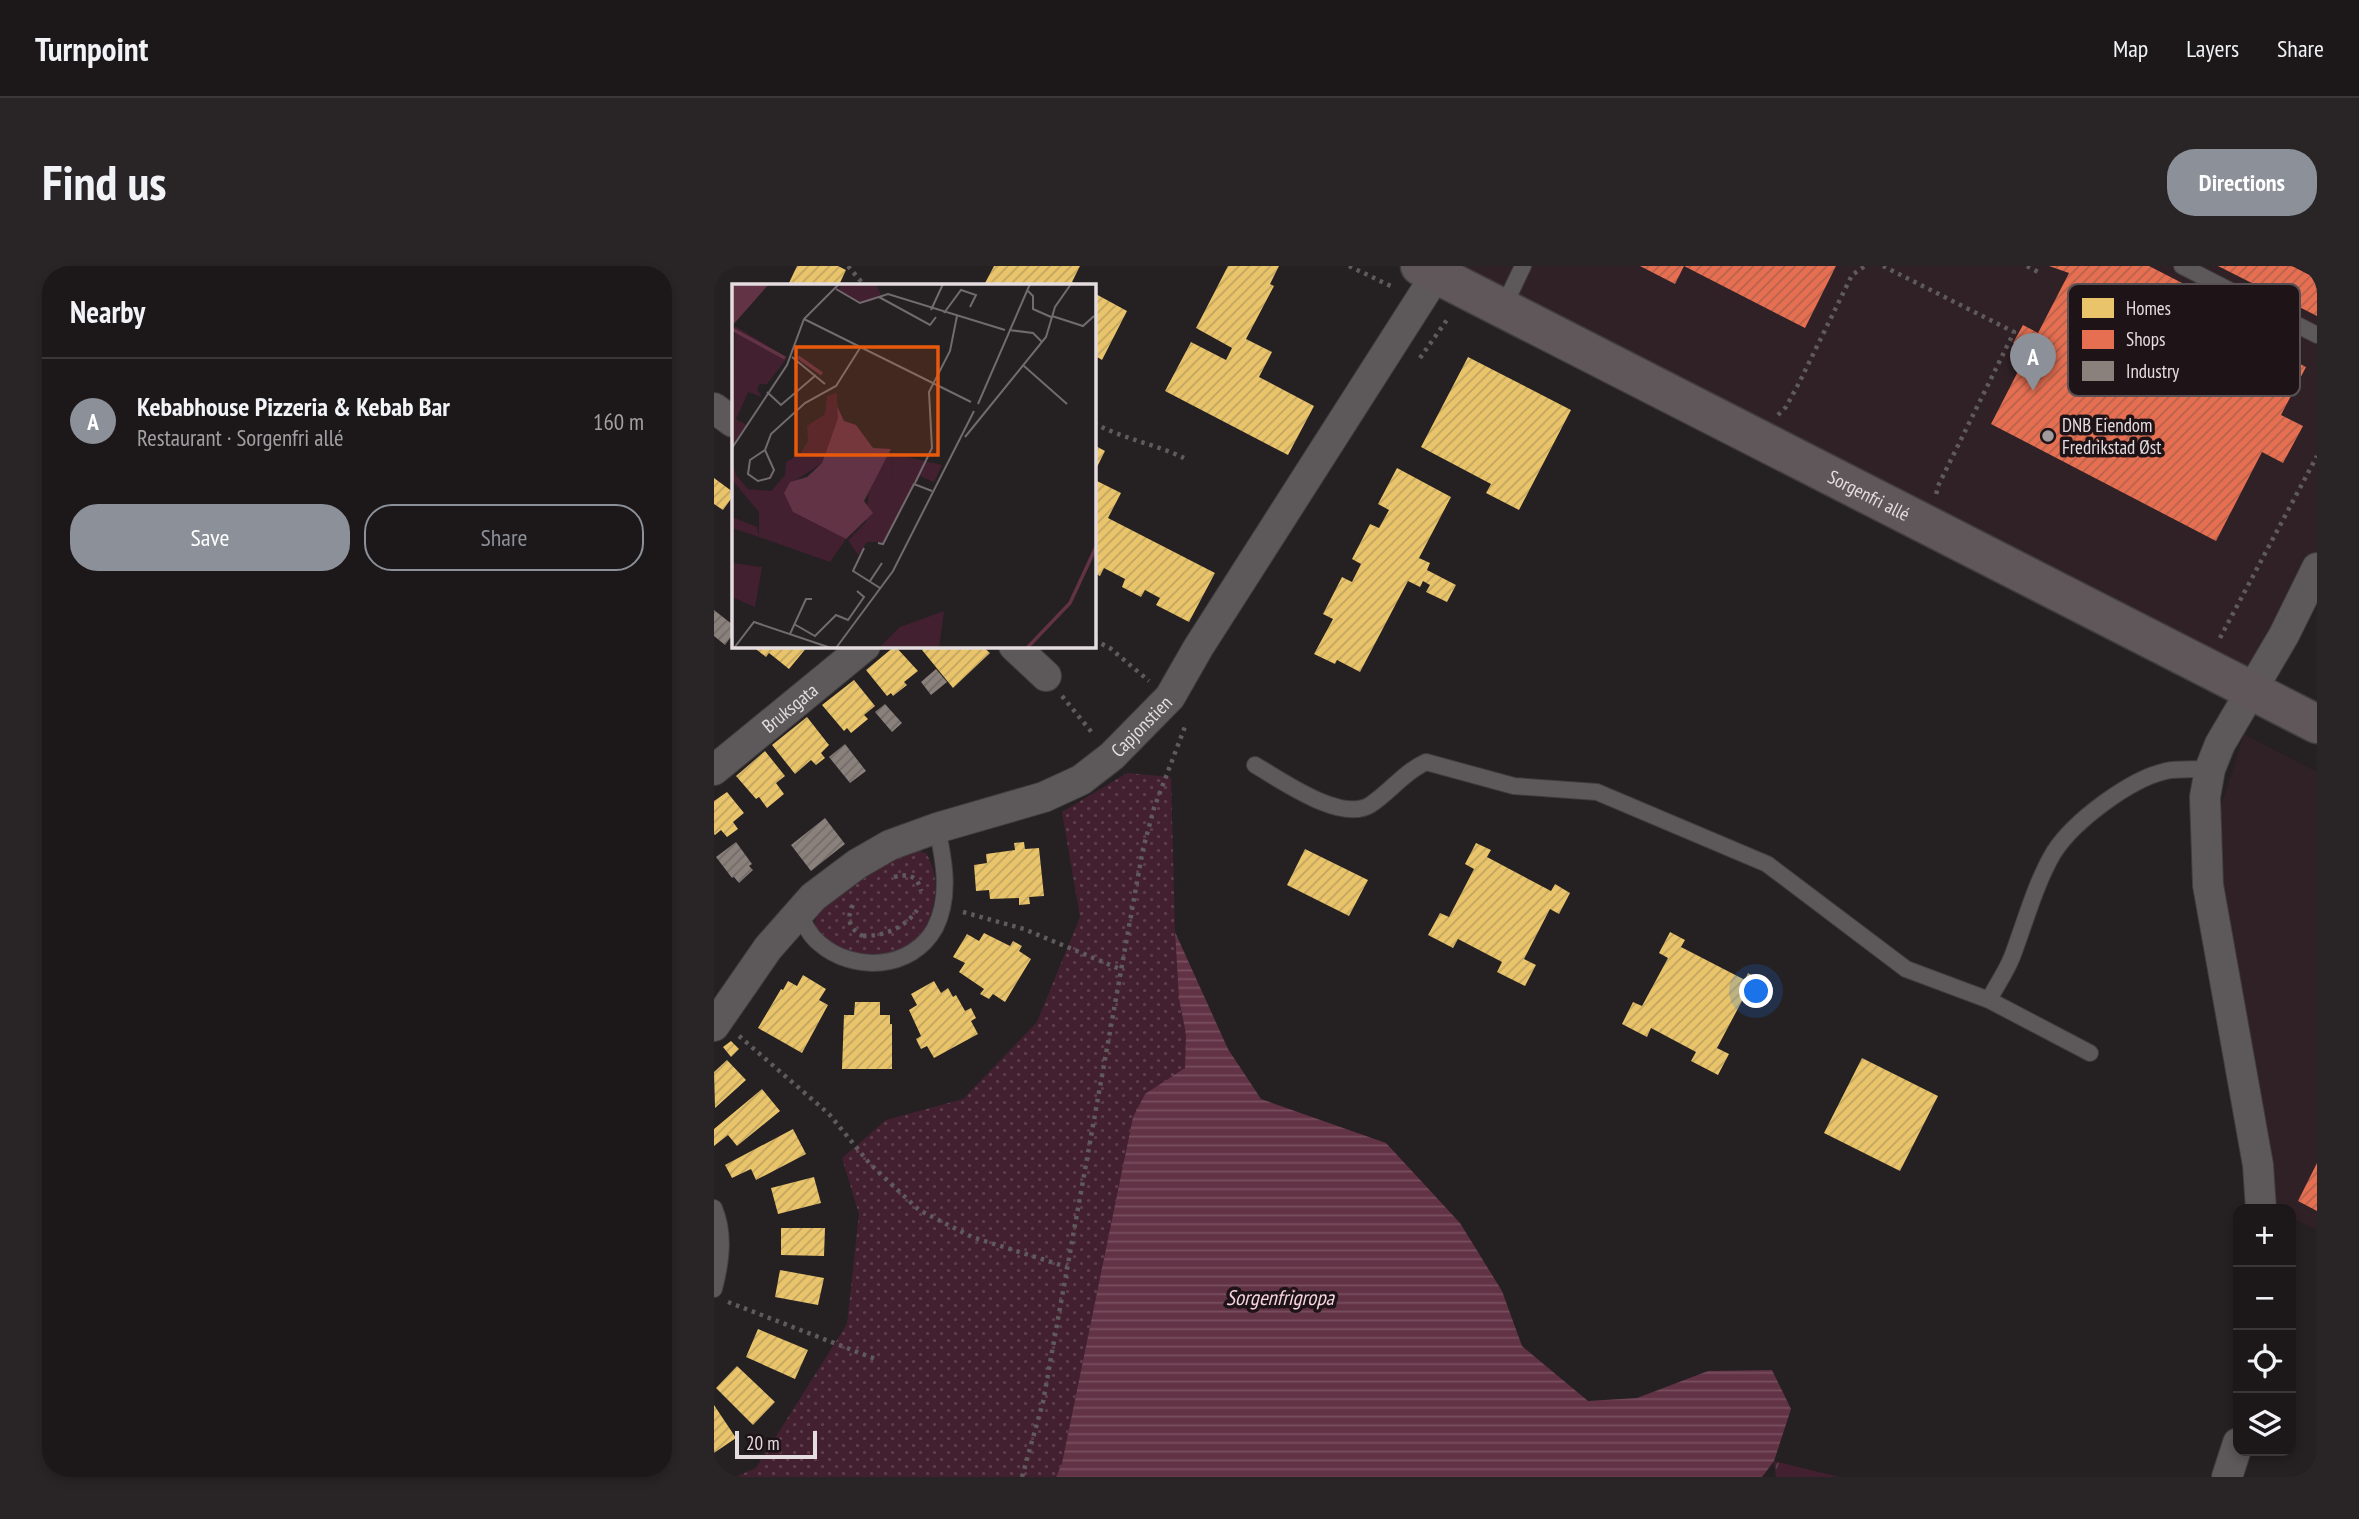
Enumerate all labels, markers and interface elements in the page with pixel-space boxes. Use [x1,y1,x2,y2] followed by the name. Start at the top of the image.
[35,27,148,70] text: Turnpoint
[2113,33,2148,64] text: Map
[2186,33,2239,64] text: Layers
[2277,33,2324,64] text: Share
[2167,149,2317,216] button: Directions
[42,150,166,214] text: Find us
[732,284,1096,648] inset map
[2068,284,2300,396] legend
[70,292,145,331] text: Nearby
[2126,296,2171,320] text: Homes
[2126,327,2165,351] text: Shops
[2010,333,2056,391] pin: A
[2126,359,2180,383] text: Industry
[137,390,450,423] text: Kebabhouse Pizzeria & Kebab Bar
[87,407,99,436] text: A
[593,407,644,436] text: 160 m
[2062,413,2162,459] place label: DNB Eiendom Fredrikstad Øst
[137,423,344,452] text: Restaurant · Sorgenfri allé
[2040,428,2056,444] marker: DNB Eiendom Fredrikstad Øst
[1824,464,1914,526] street label: Sorgenfri allé
[70,504,350,571] button: Save
[364,504,644,571] button: Share
[757,678,822,738] street label: Bruksgata
[1106,690,1177,762] street label: Capjonstien
[1739,974,1773,1008] your location
[2233,1204,2296,1456] map controls
[2233,1204,2296,1267] button: +
[2233,1267,2296,1330] button: −
[1226,1284,1336,1311] water label: Sorgenfrigropa
[2233,1330,2296,1393] button: locate
[2233,1393,2296,1456] button: layers
[735,1428,817,1460] scale bar
[746,1431,780,1455] text: 20 m

